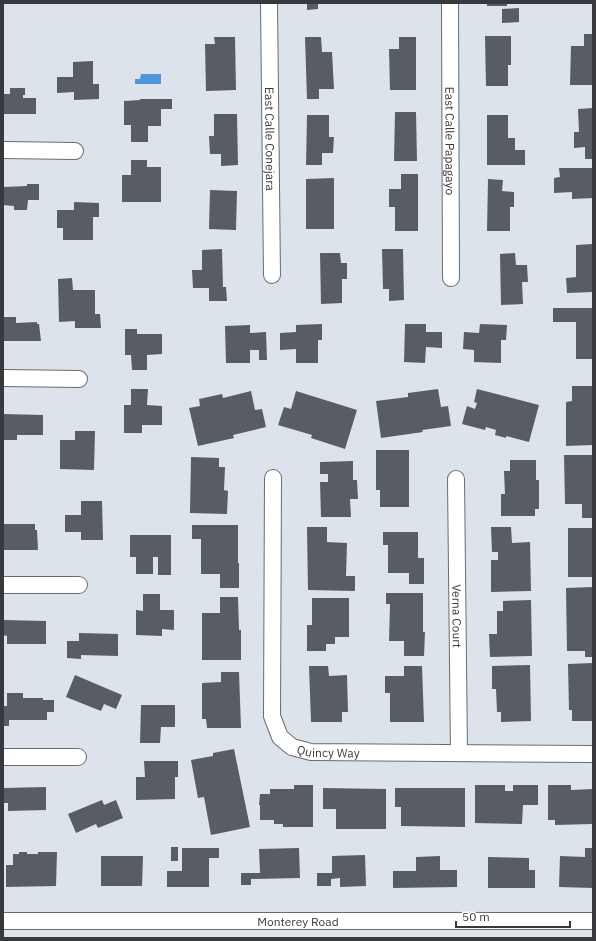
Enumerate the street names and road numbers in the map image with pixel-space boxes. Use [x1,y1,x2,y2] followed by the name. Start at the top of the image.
[262,87,279,192] street label: East Calle Conejara
[443,87,458,195] street label: East Calle Papagayo
[450,584,465,648] street label: Verna Court
[295,741,360,760] street label: Quincy Way
[257,914,339,929] street label: Monterey Road

